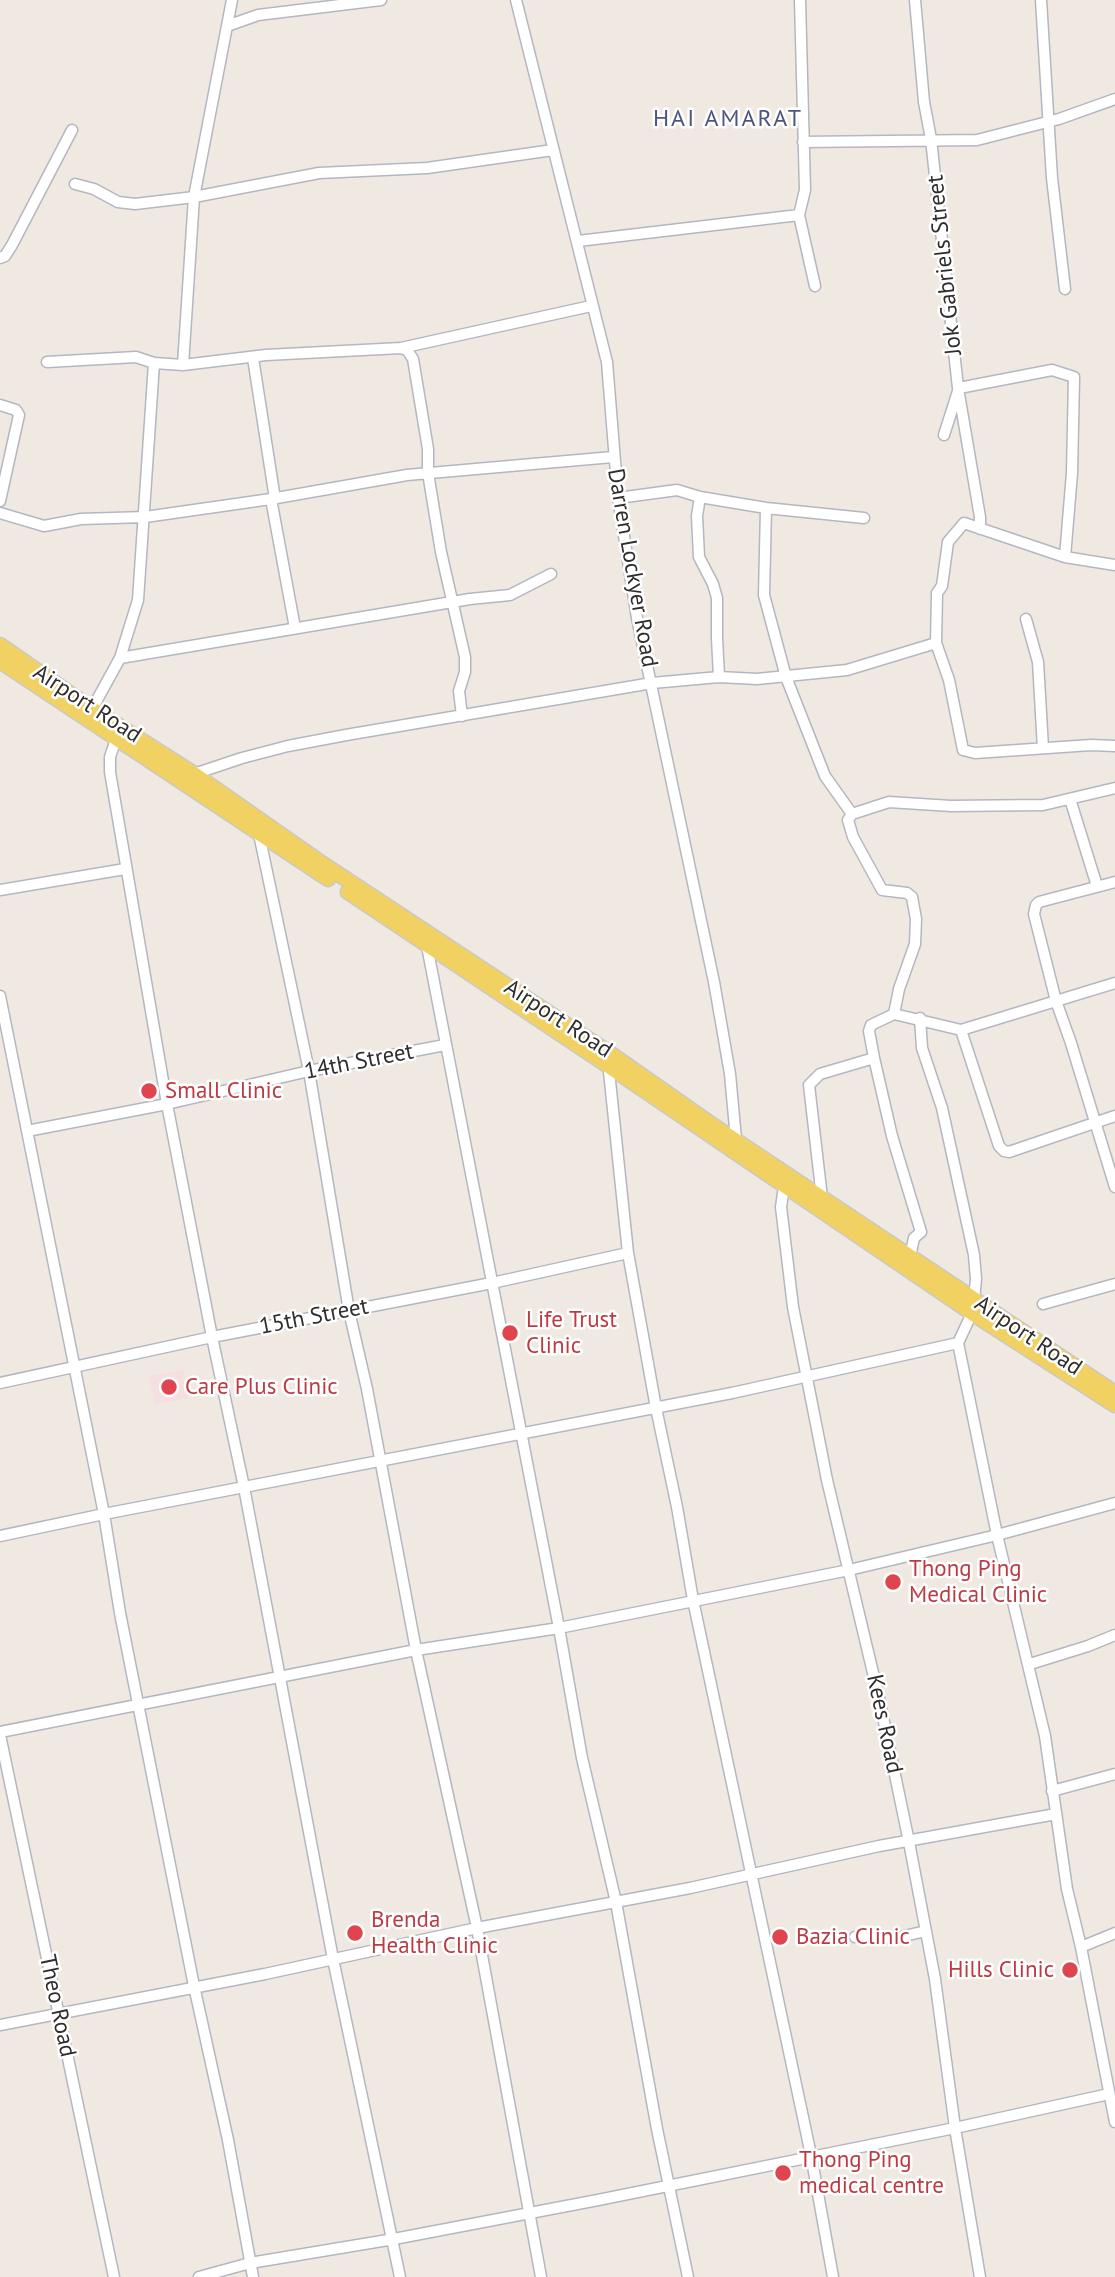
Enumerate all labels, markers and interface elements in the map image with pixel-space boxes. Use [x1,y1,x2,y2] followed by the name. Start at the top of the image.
[654,105,802,133] district label: HAI AMARAT
[922,174,968,356] street label: Jok Gabriels Street
[601,466,663,670] street label: Darren Lockyer Road
[28,659,146,749] street label: Airport Road
[499,974,617,1064] street label: Airport Road
[302,1038,416,1086] street label: 14th Street
[165,1077,282,1105] place label: Small Clinic
[139,1081,159,1101] marker: Small Clinic
[969,1290,1087,1382] street label: Airport Road
[257,1293,371,1341] street label: 15th Street
[526,1306,617,1360] place label: Life Trust Clinic
[500,1323,520,1343] marker: Life Trust Clinic
[185,1373,338,1401] place label: Care Plus Clinic
[159,1377,179,1397] marker: Care Plus Clinic
[909,1555,1047,1609] place label: Thong Ping Medical Clinic
[883,1572,903,1592] marker: Thong Ping Medical Clinic
[860,1672,908,1776] street label: Kees Road
[371,1906,498,1960] place label: Brenda Health Clinic
[345,1923,365,1943] marker: Brenda Health Clinic
[796,1923,910,1951] place label: Bazia Clinic
[770,1927,790,1947] marker: Bazia Clinic
[33,1952,81,2060] street label: Theo Road
[948,1956,1054,1984] place label: Hills Clinic
[1060,1960,1080,1980] marker: Hills Clinic
[799,2146,944,2200] place label: Thong Ping medical centre
[773,2163,793,2183] marker: Thong Ping medical centre

